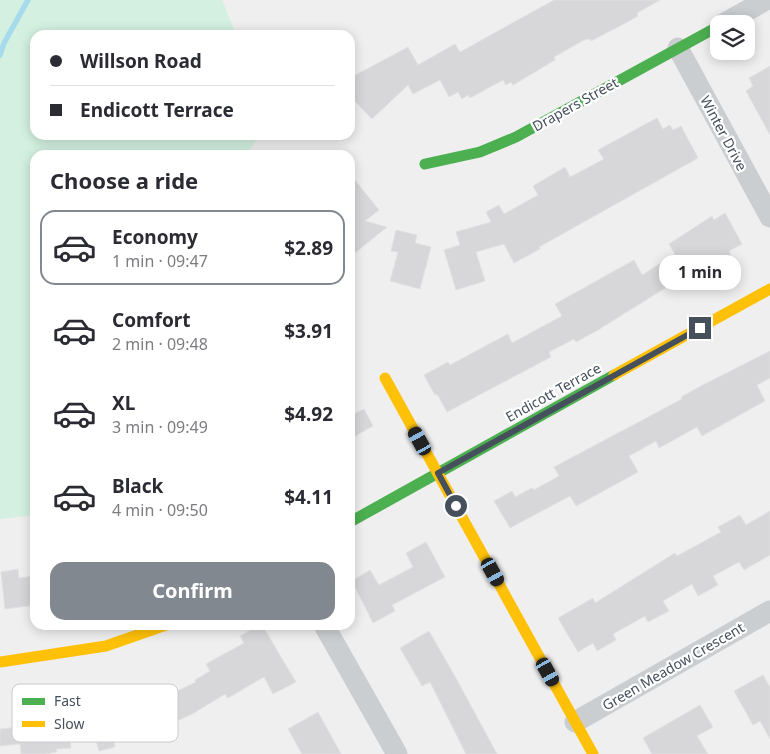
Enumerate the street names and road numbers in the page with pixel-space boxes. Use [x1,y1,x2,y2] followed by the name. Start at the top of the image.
[529,73,621,135] street label: Drapers Street
[696,92,752,174] street label: Winter Drive
[502,358,604,426] street label: Endicott Terrace
[599,618,747,714] street label: Green Meadow Crescent

